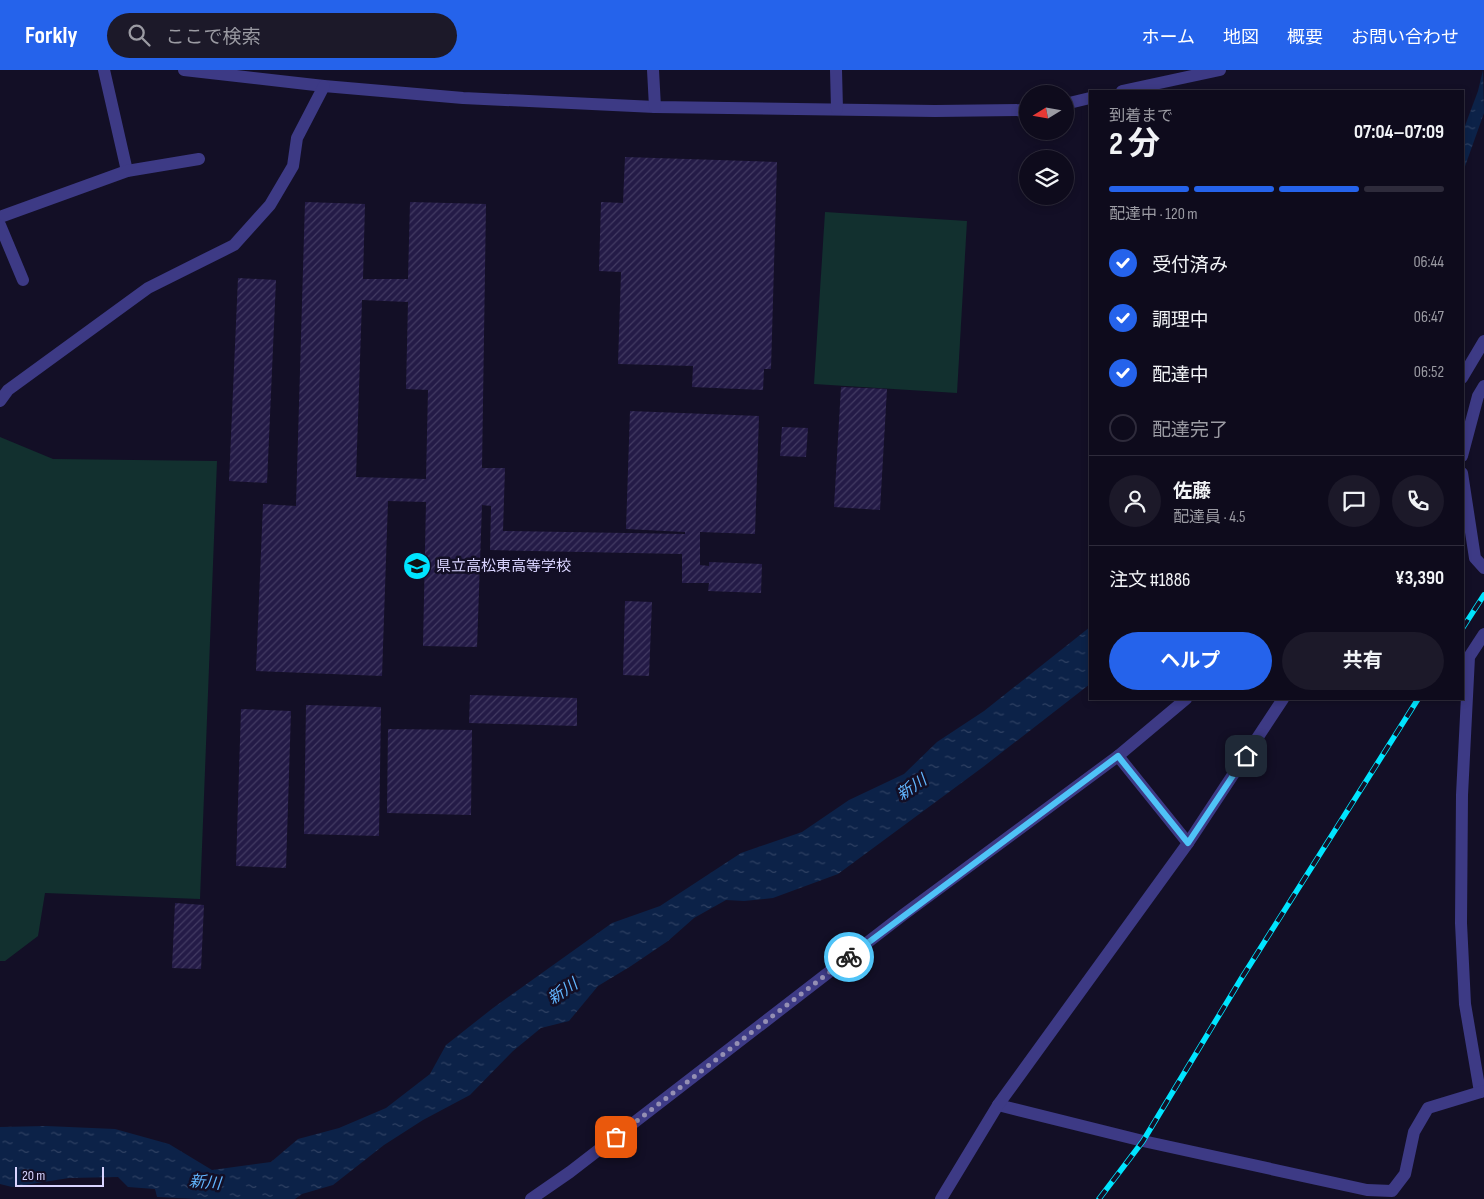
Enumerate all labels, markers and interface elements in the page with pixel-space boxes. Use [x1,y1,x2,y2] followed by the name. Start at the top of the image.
[107,13,457,58] search box
[25,21,77,50] text: Forkly
[125,21,153,49] icon: search
[165,26,260,49] text: ここで検索
[1142,27,1195,48] text: ホーム
[1223,27,1259,48] text: 地図
[1287,27,1323,48] text: 概要
[1351,27,1459,48] text: お問い合わせ
[1019,85,1074,140] north arrow
[1019,85,1074,205] map controls
[1109,107,1173,126] text: 到着まで
[1354,121,1444,144] text: 07:04–07:09
[1109,125,1160,164] text: 2 分
[1019,150,1074,205] button: layers
[1109,205,1198,224] text: 配達中 · 120 m
[1109,249,1137,277] icon: check
[1413,253,1444,272] text: 06:44
[1152,254,1228,277] text: 受付済み
[1109,304,1137,332] icon: check
[1414,308,1444,327] text: 06:47
[1152,309,1209,332] text: 調理中
[1109,359,1137,387] icon: check
[1414,363,1444,382] text: 06:52
[1152,364,1209,387] text: 配達中
[1152,419,1228,442] text: 配達完了
[1109,475,1161,527] button: person
[1328,475,1380,527] button: chat
[1392,475,1444,527] button: phone
[1173,480,1211,503] text: 佐藤
[1173,508,1245,527] text: 配達員 · 4.5
[402,551,432,581] school or university icon: 県立高松東高等学校
[436,557,571,576] place label: 県立高松東高等学校
[1395,567,1444,590] text: ¥3,390
[1109,569,1190,592] text: 注文 #1886
[1109,632,1272,690] button: ヘルプ
[1282,632,1444,690] button: 共有
[1225,735,1267,777] pin
[1232,742,1260,770] icon: home
[893,770,932,805] water label: 新川
[824,932,874,982] courier
[835,943,863,971] icon: bike
[544,974,583,1009] water label: 新川
[595,1116,637,1158] pin
[602,1123,630,1151] icon: bag
[15,1164,104,1187] scale bar
[22,1167,45,1184] text: 20 m
[188,1172,224,1194] water label: 新川

